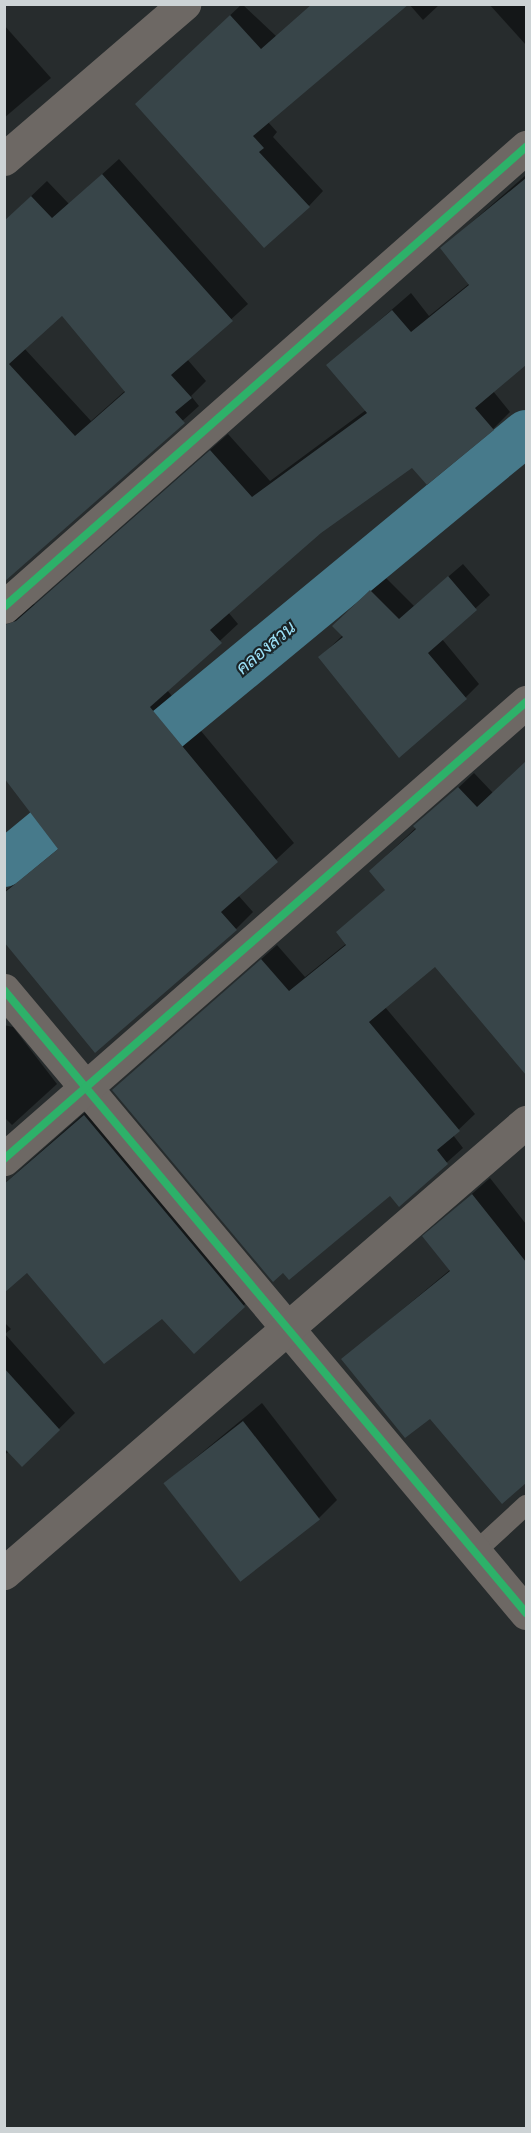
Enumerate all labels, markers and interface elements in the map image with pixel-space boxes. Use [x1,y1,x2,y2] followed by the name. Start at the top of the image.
[232,617,300,679] water label: คลองสวน

